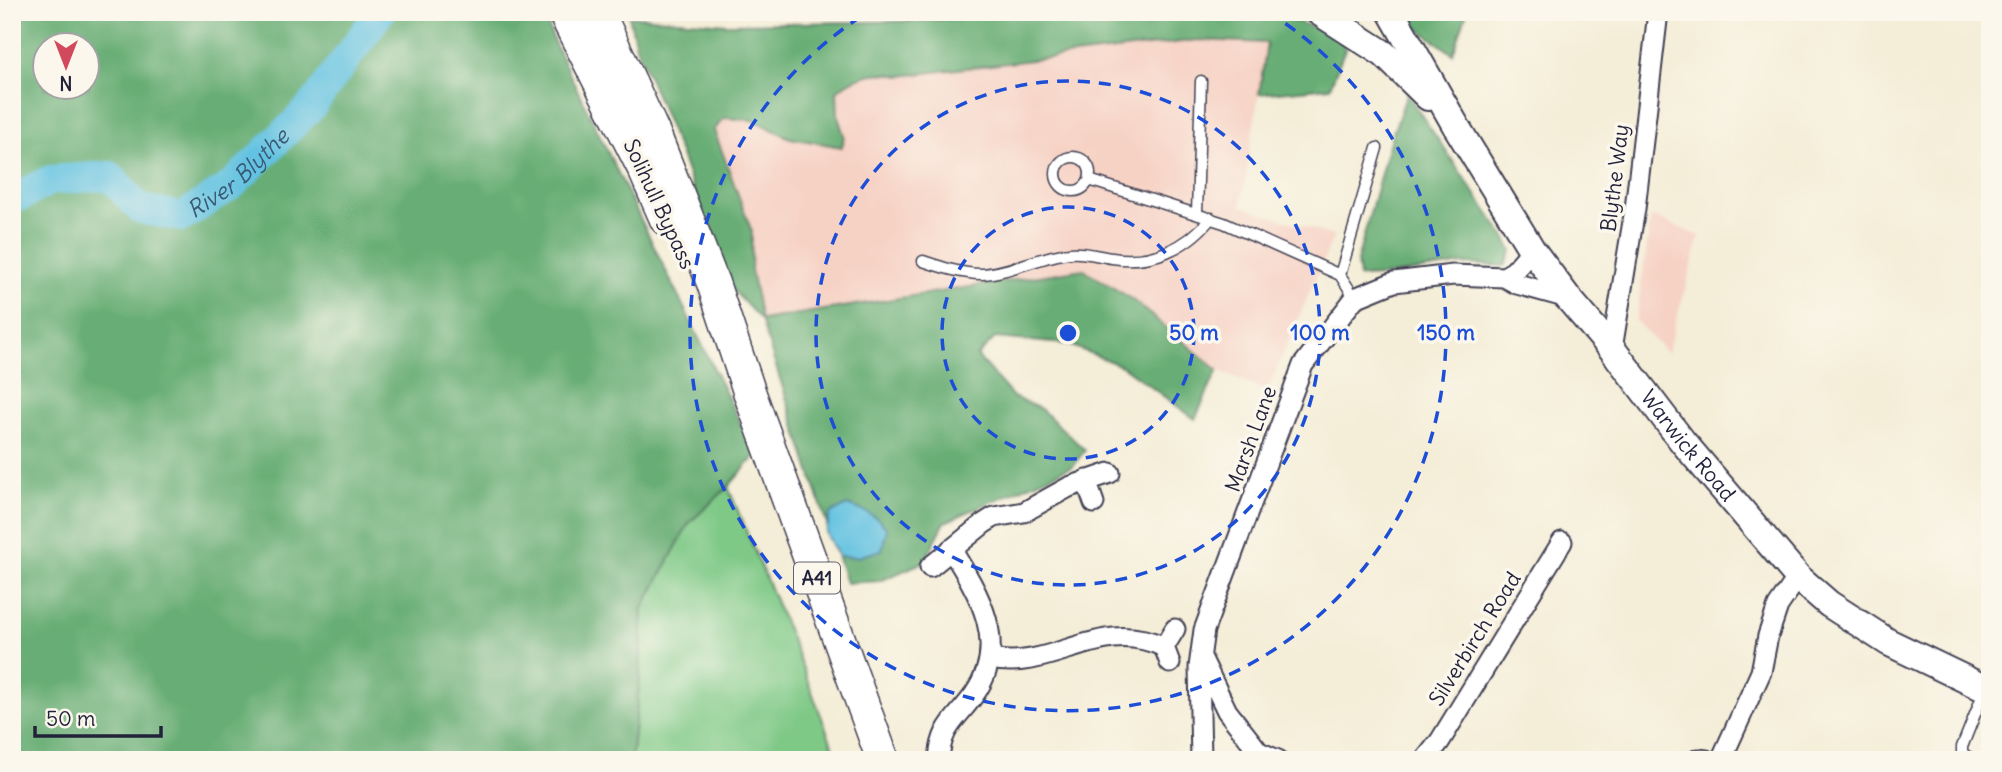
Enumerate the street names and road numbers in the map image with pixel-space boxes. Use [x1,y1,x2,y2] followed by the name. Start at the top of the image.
[1595,123,1634,233] street label: Blythe Way
[618,134,701,273] street label: Solihull Bypass
[1219,382,1282,496] street label: Marsh Lane
[1635,384,1742,507] street label: Warwick Road
[794,562,840,594] road number: A41
[1423,567,1527,711] street label: Silverbirch Road

